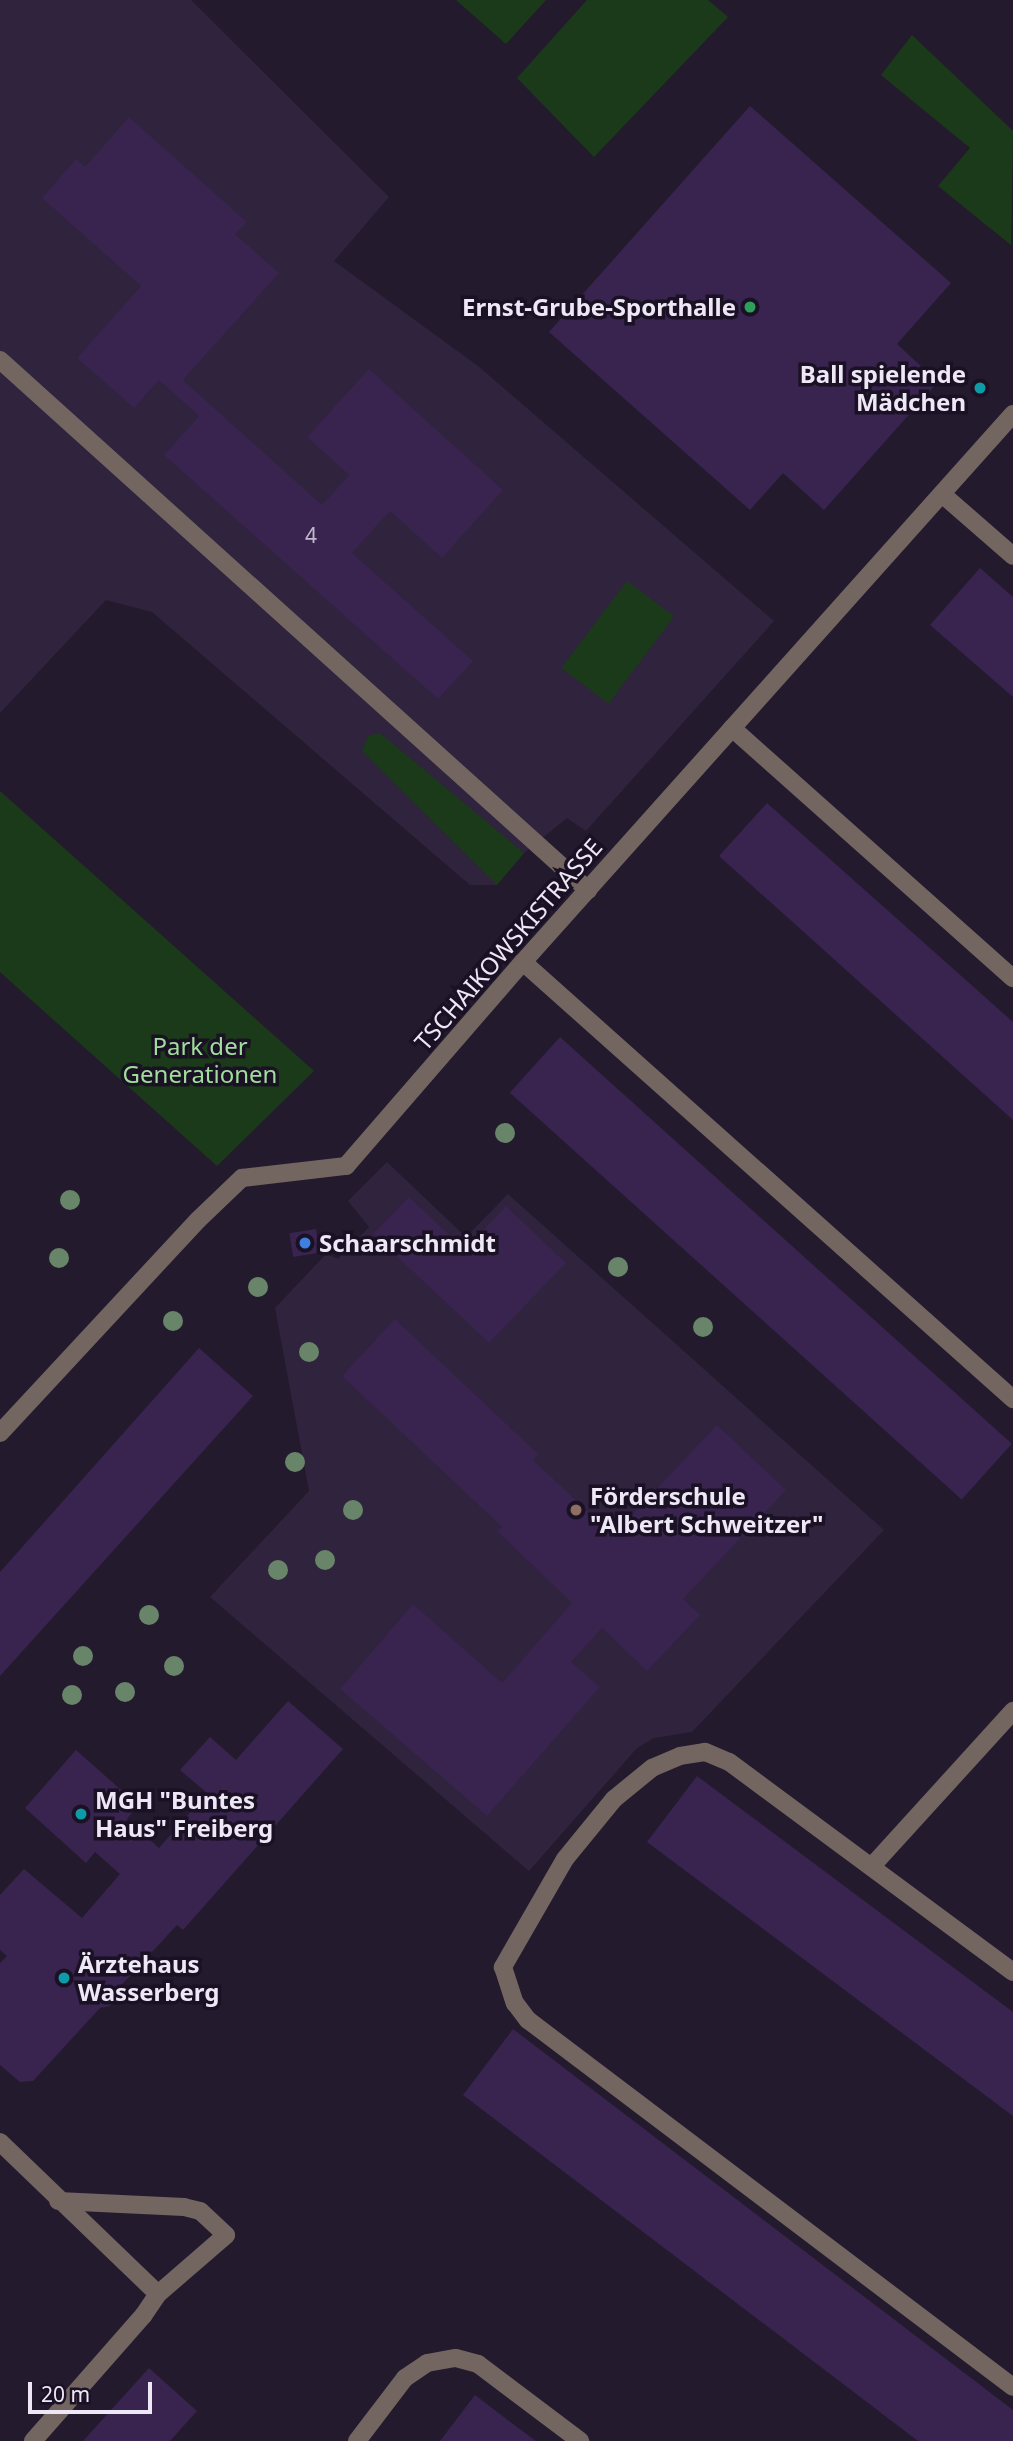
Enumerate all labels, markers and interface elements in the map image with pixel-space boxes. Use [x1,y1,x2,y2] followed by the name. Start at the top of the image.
[462,293,736,321] place label: Ernst-Grube-Sporthalle
[742,299,758,315] marker: Ernst-Grube-Sporthalle
[800,360,966,416] place label: Ball spielende Mädchen
[972,380,988,396] marker: Ball spielende Mädchen
[305,522,317,548] house number: 4
[408,832,608,1056] street label: TSCHAIKOWSKISTRASSE
[123,1032,277,1088] park label: Park der Generationen
[319,1229,496,1257] place label: Schaarschmidt
[297,1235,313,1251] marker: Schaarschmidt
[590,1482,823,1538] place label: Förderschule "Albert Schweitzer"
[568,1502,584,1518] marker: Förderschule "Albert Schweitzer"
[95,1786,273,1842] place label: MGH "Buntes Haus" Freiberg
[73,1806,89,1822] marker: MGH "Buntes Haus" Freiberg
[78,1950,219,2006] place label: Ärztehaus Wasserberg
[56,1970,72,1986] marker: Ärztehaus Wasserberg
[32,2368,156,2412] scale bar
[41,2380,90,2408] text: 20 m

